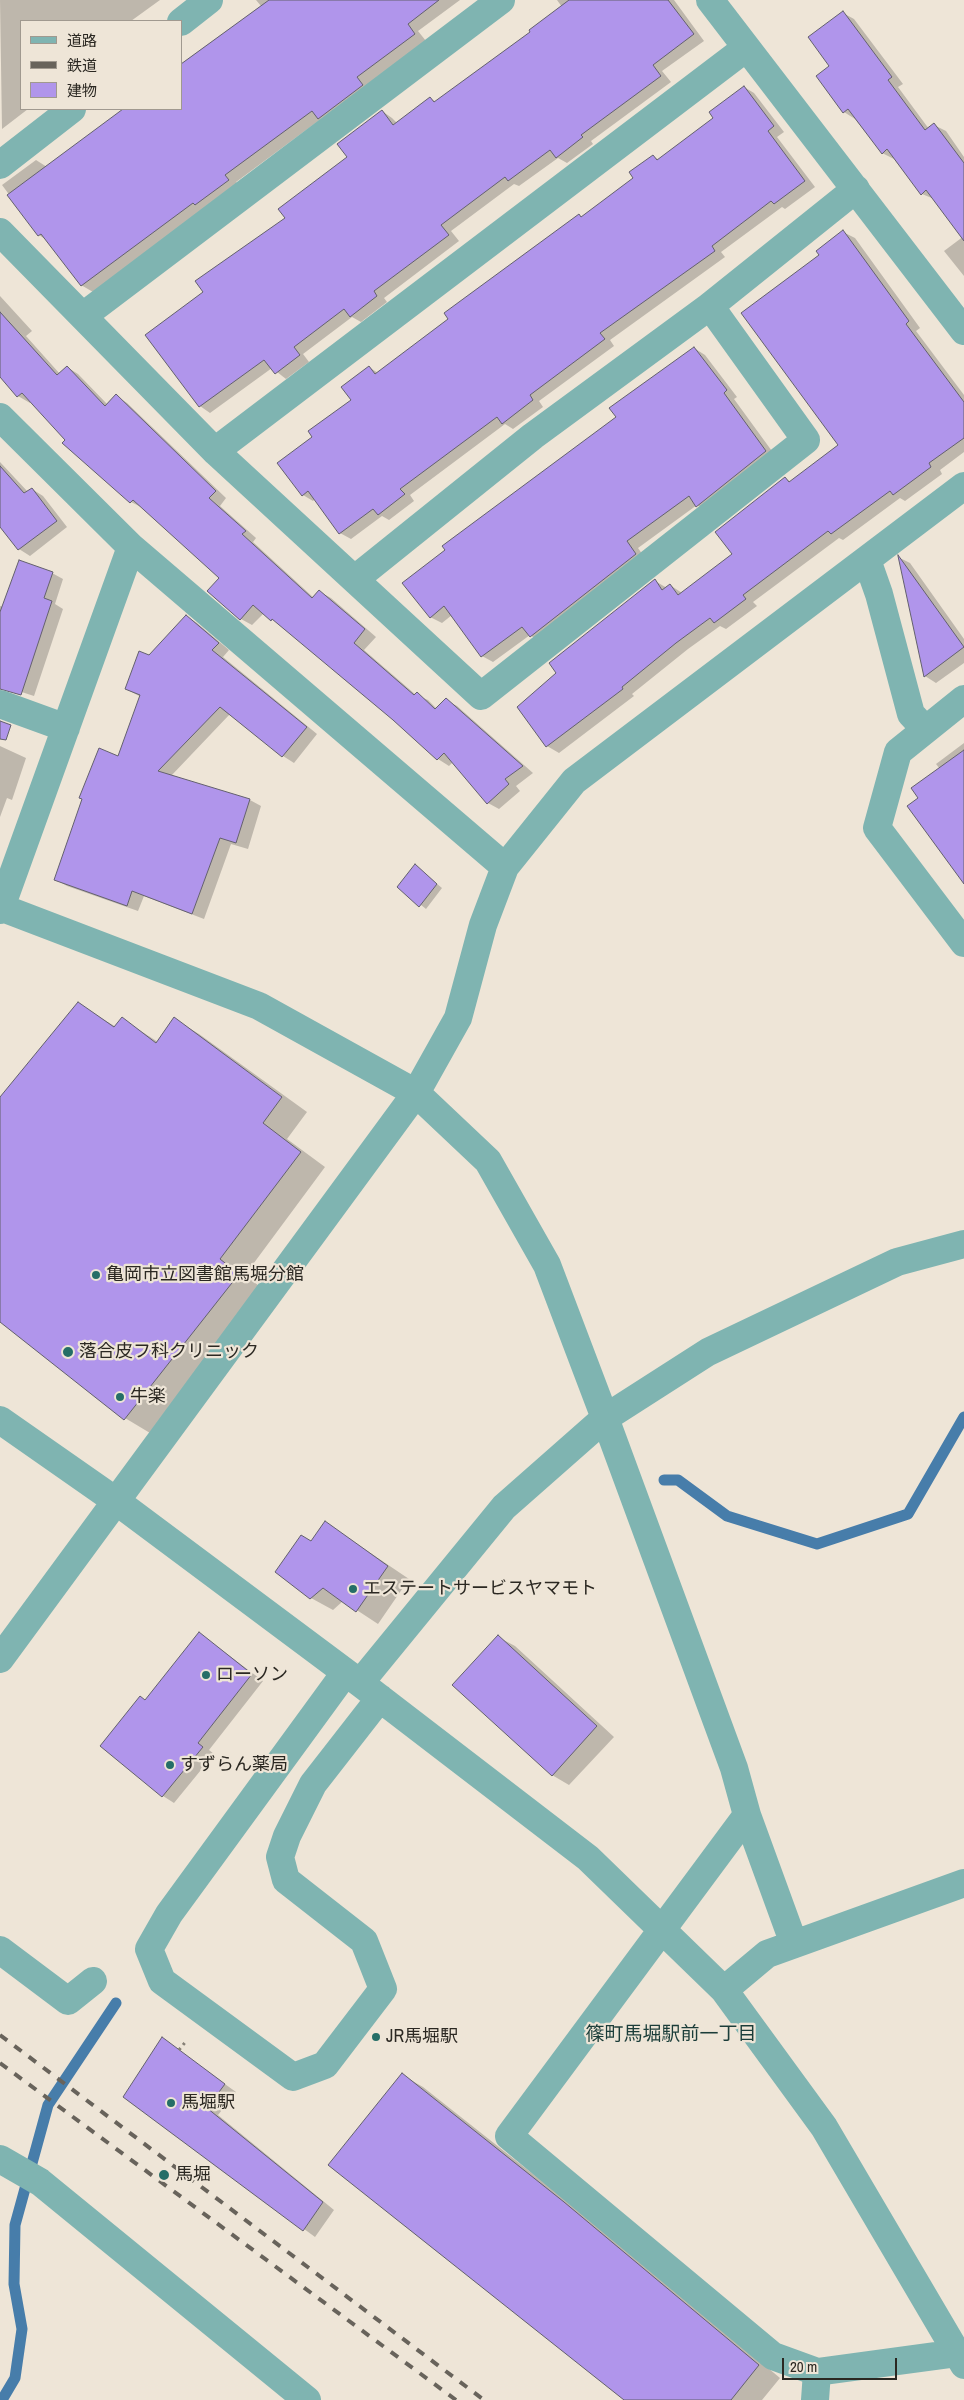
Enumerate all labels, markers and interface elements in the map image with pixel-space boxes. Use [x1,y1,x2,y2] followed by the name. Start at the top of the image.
[20,20,182,110] legend
[67,30,97,51] text: 道路
[67,55,97,76] text: 鉄道
[67,80,97,101] text: 建物
[106,1264,304,1286] place label: 亀岡市立図書館馬堀分館
[90,1269,102,1281] marker: 亀岡市立図書館馬堀分館
[79,1341,259,1363] place label: 落合皮フ科クリニック
[61,1345,75,1359] marker: 落合皮フ科クリニック
[130,1386,166,1408] place label: 牛楽
[114,1391,126,1403] marker: 牛楽
[363,1578,597,1600] place label: エステートサービスヤマモト
[347,1583,359,1595] marker: エステートサービスヤマモト
[216,1664,288,1686] place label: ローソン
[200,1669,212,1681] marker: ローソン
[180,1754,288,1776] place label: すずらん薬局
[164,1759,176,1771] marker: すずらん薬局
[586,2024,756,2046] district label: 篠町馬堀駅前一丁目
[386,2026,458,2048] place label: JR馬堀駅
[370,2031,382,2043] marker: JR馬堀駅
[181,2092,235,2114] place label: 馬堀駅
[165,2097,177,2109] marker: 馬堀駅
[175,2164,211,2186] place label: 馬堀
[157,2168,171,2182] marker: 馬堀
[784,2348,899,2380] scale bar
[790,2356,817,2377] text: 20 m

